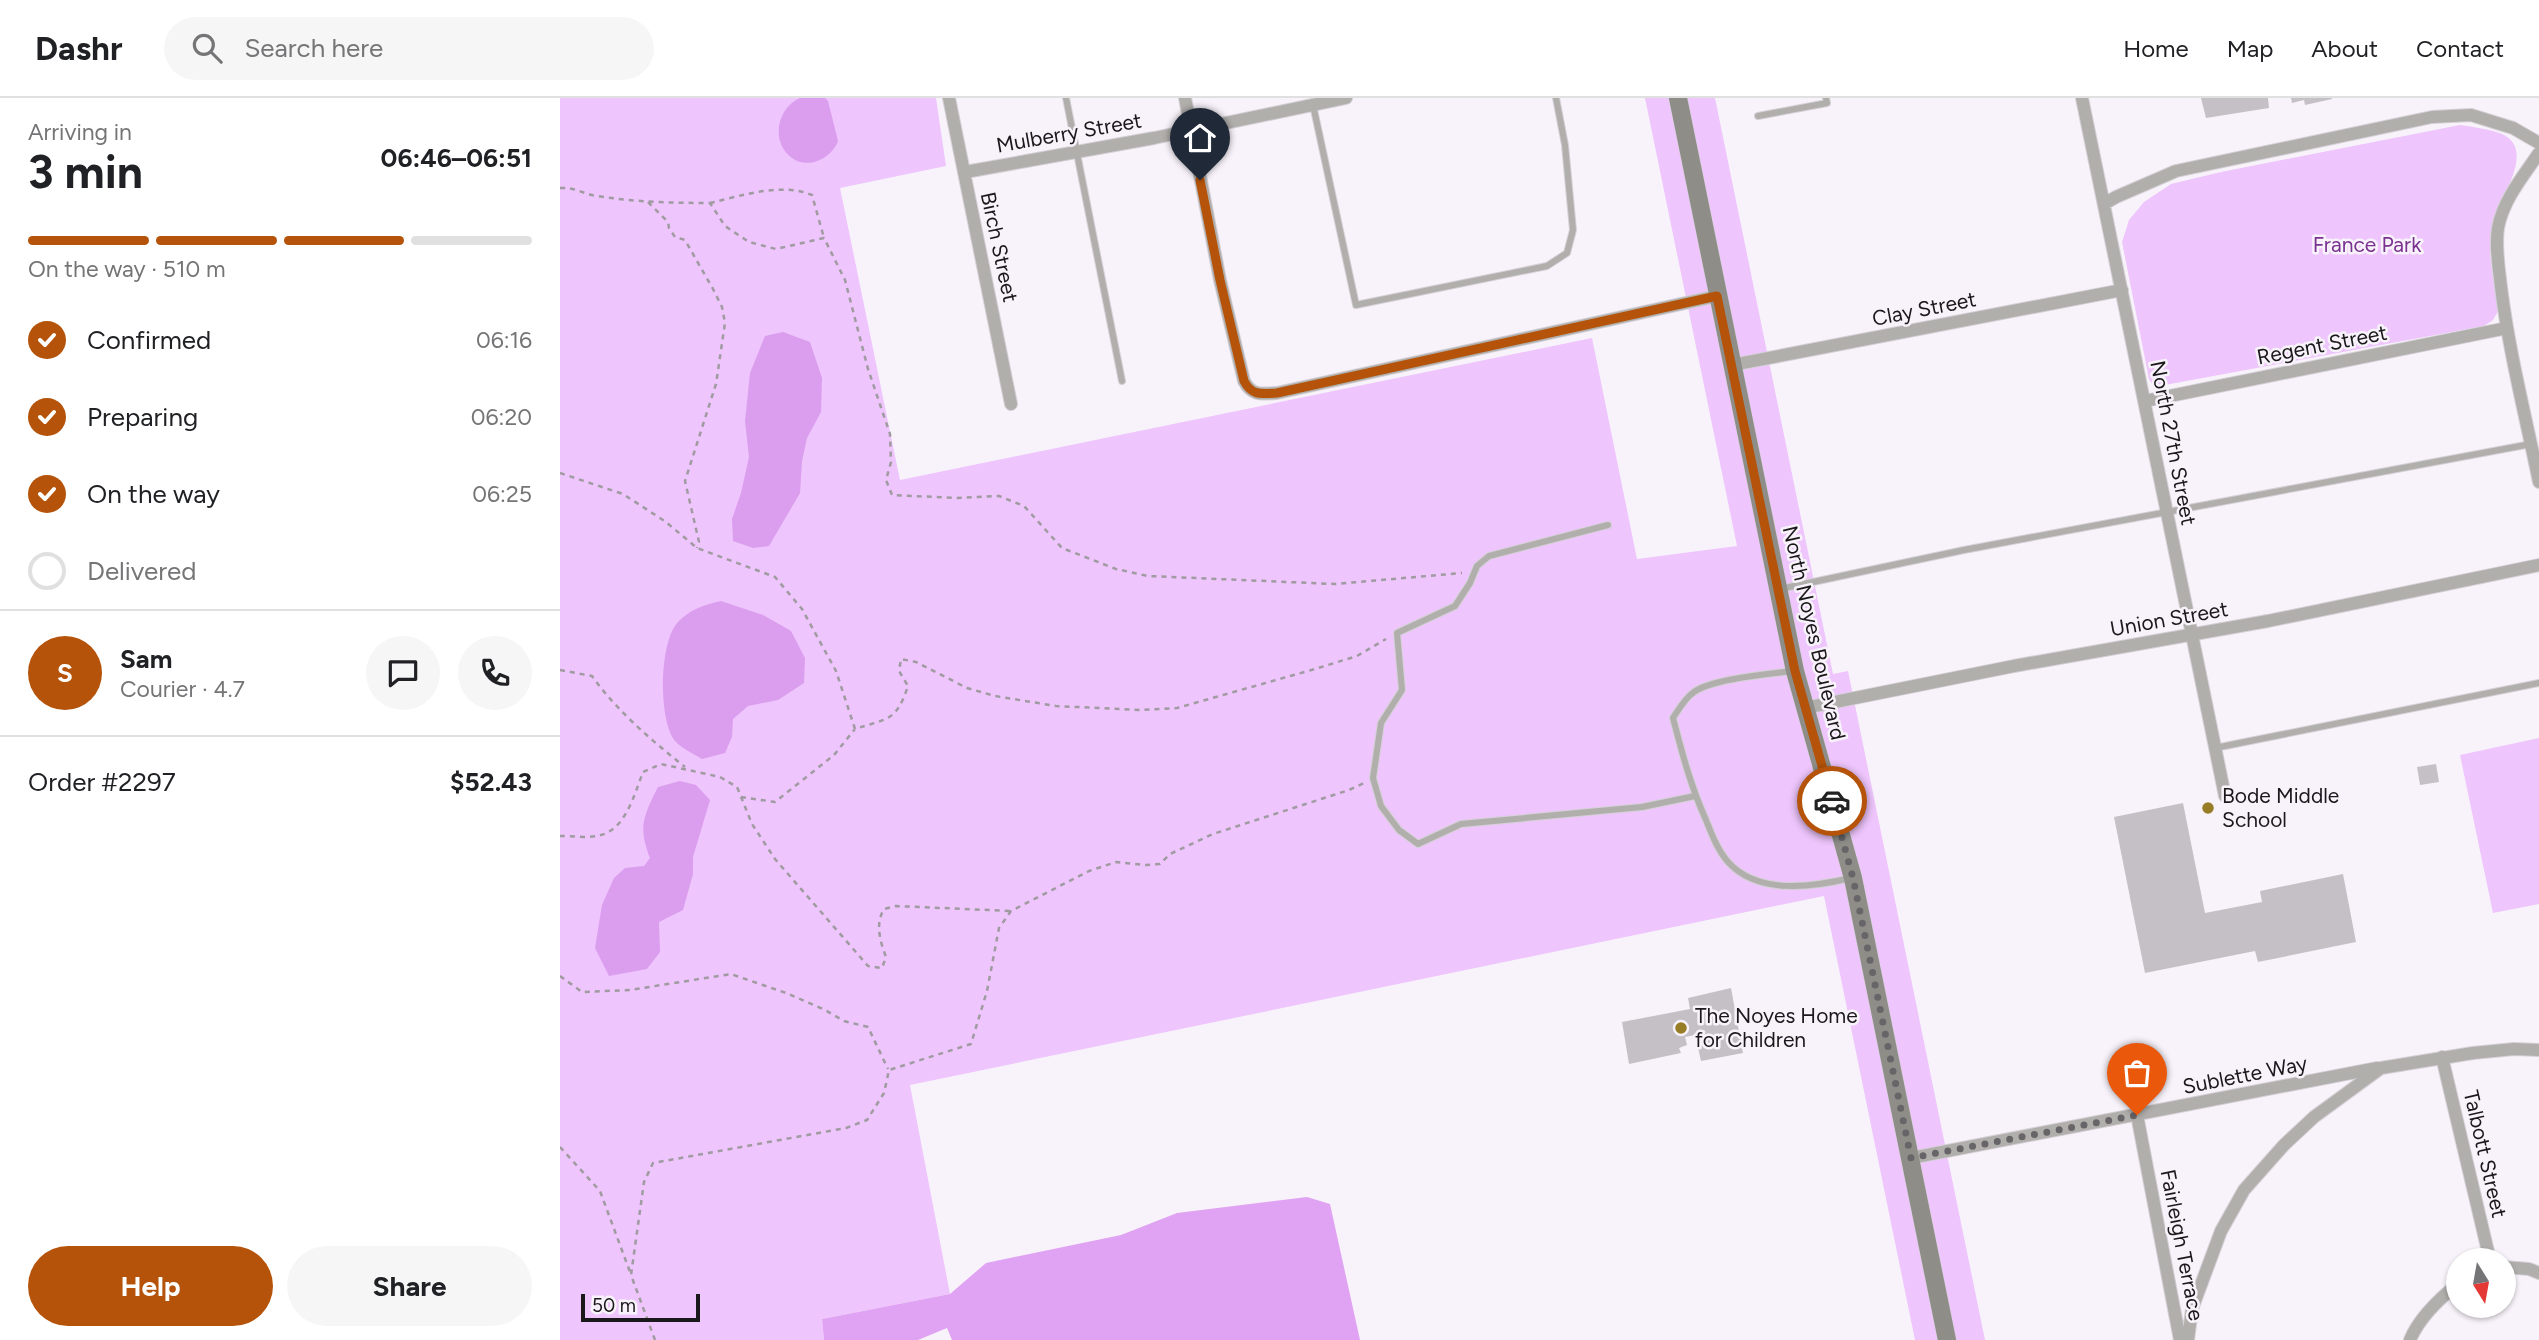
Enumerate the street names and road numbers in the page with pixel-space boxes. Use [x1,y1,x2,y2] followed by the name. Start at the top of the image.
[994,107,1144,158] street label: Mulberry Street
[976,190,1023,304] street label: Birch Street
[1870,286,1978,331] street label: Clay Street
[2255,320,2389,369] street label: Regent Street
[2145,359,2202,527] street label: North 27th Street
[1778,523,1851,742] street label: North Noyes Boulevard
[2108,596,2230,641] street label: Union Street
[2180,1050,2309,1099] street label: Sublette Way
[2459,1088,2512,1220] street label: Talbott Street
[2156,1167,2209,1323] street label: Fairleigh Terrace

